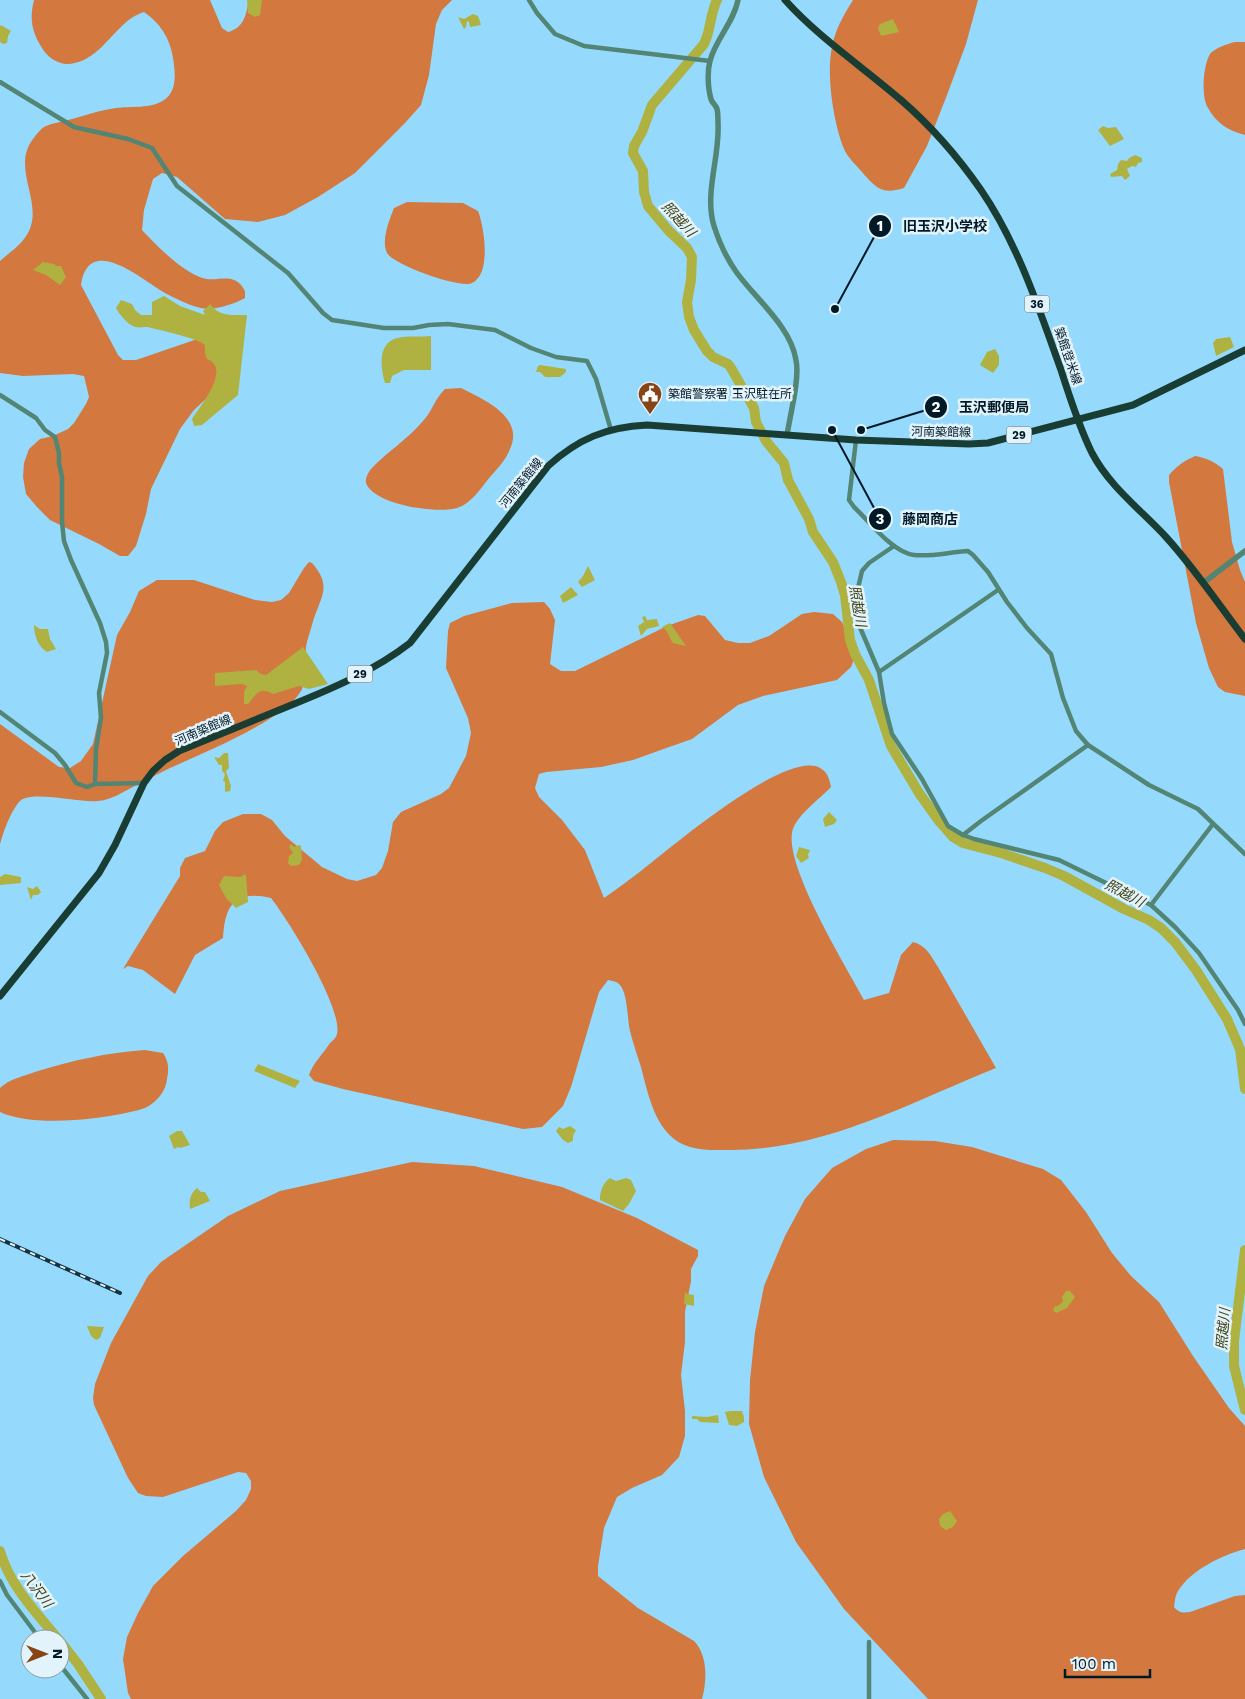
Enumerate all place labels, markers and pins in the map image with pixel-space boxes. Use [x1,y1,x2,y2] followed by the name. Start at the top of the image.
[868,211,997,240] callout: 旧玉沢小学校
[637,381,663,415] public building icon: 築館警察署 玉沢駐在所
[668,387,792,401] place label: 築館警察署 玉沢駐在所
[924,392,1039,421] callout: 玉沢郵便局
[867,504,968,533] callout: 藤岡商店

